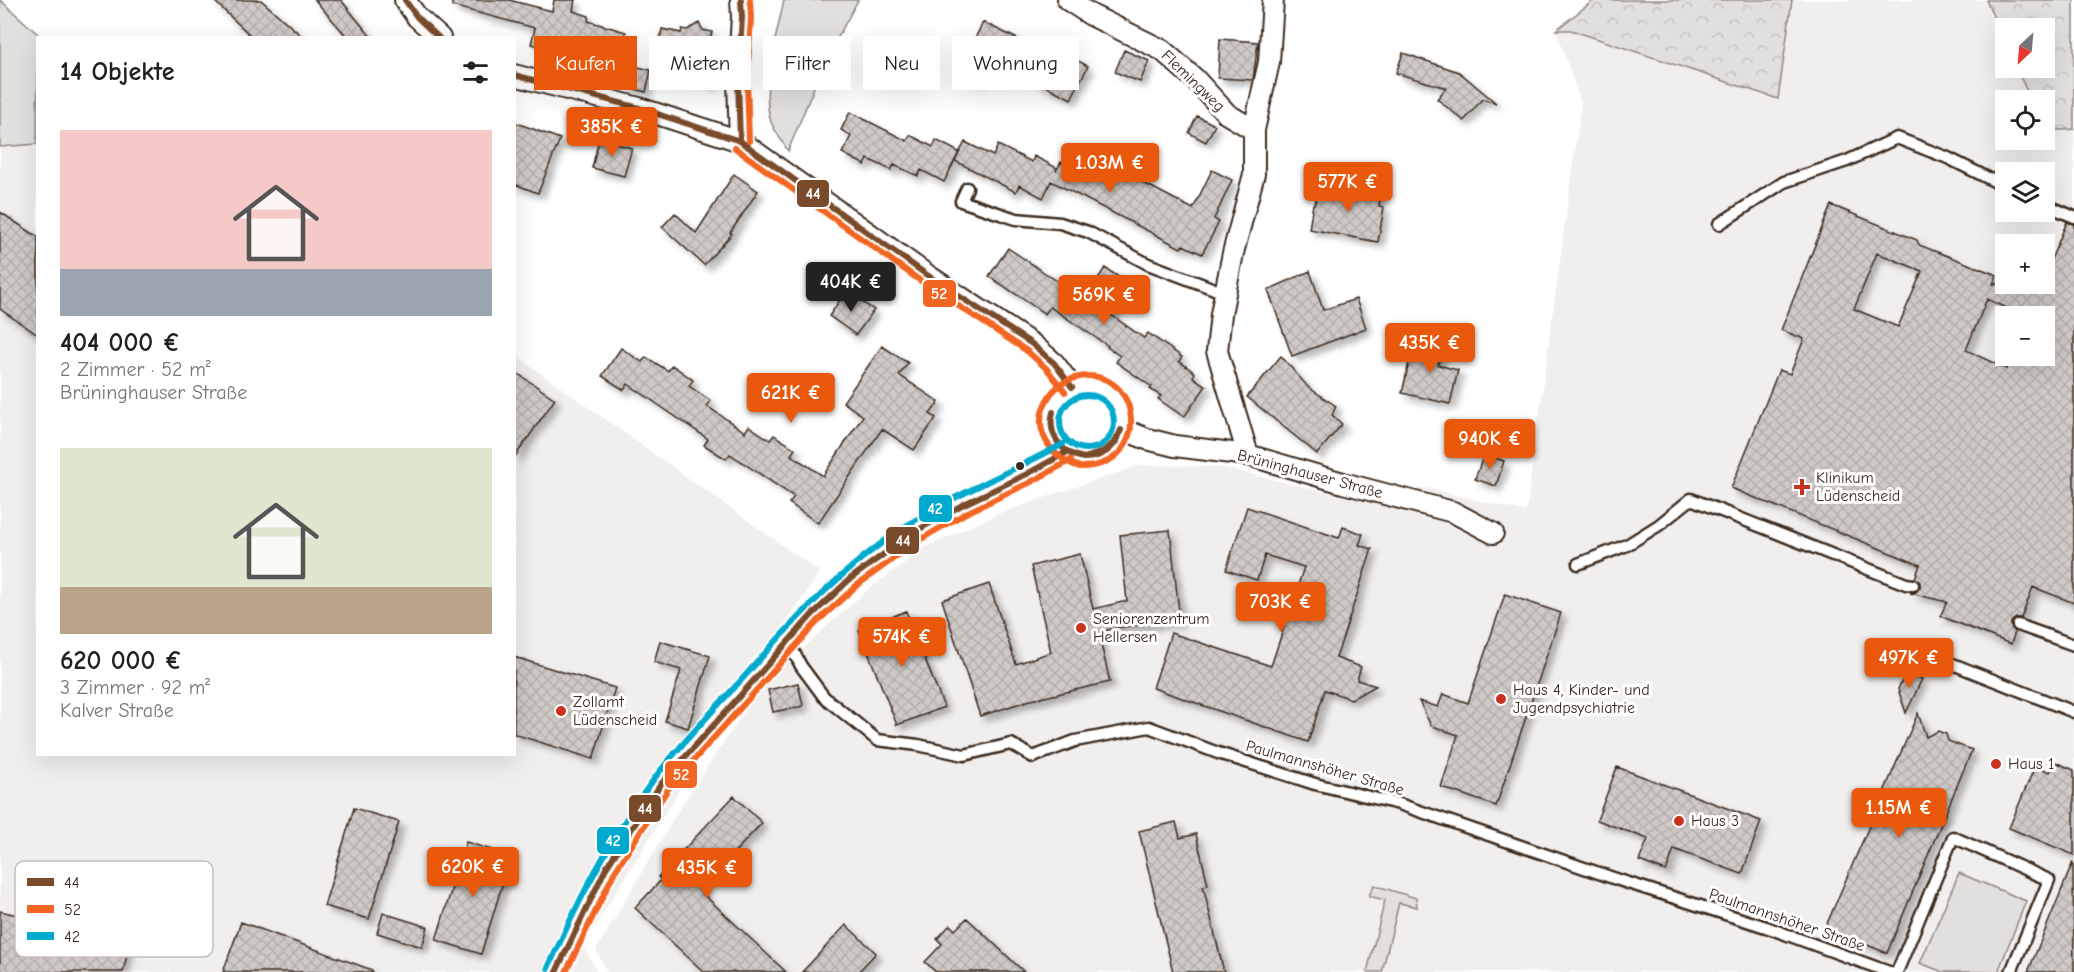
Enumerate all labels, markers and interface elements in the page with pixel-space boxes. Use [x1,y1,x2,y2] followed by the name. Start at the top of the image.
[1995,18,2055,78] north arrow
[1995,18,2055,366] map controls
[534,36,637,90] chip: Kaufen
[649,36,751,90] chip: Mieten
[763,36,851,90] chip: Filter
[863,36,940,90] chip: Neu
[952,36,1079,90] chip: Wohnung
[1158,46,1228,116] street label: Flemingweg
[459,56,492,89] icon: filters
[60,57,175,87] text: 14 Objekte
[1995,90,2055,150] button: locate
[563,107,661,158] pin: 385K €
[581,115,643,138] text: 385K €
[1055,143,1165,194] pin: 1.03M €
[1075,151,1145,174] text: 1.03M €
[1299,162,1397,213] pin: 577K €
[1995,162,2055,222] button: layers
[222,169,330,277] icon: home
[1318,170,1378,193] text: 577K €
[796,179,830,208] line badge: 44
[805,185,821,203] text: 44
[1995,234,2055,294] button: +
[802,262,900,313] pin: 404K €
[820,270,882,293] text: 404K €
[1055,275,1153,326] pin: 569K €
[922,279,957,308] line badge: 52
[1072,283,1136,306] text: 569K €
[931,285,947,303] text: 52
[1995,306,2055,366] button: −
[1381,323,1479,374] pin: 435K €
[60,328,180,358] text: 404 000 €
[1399,331,1461,354] text: 435K €
[60,358,211,381] text: 2 Zimmer · 52 m²
[742,373,840,424] pin: 621K €
[60,381,247,404] text: Brüninghauser Straße
[761,381,821,404] text: 621K €
[1441,419,1539,470] pin: 940K €
[1458,427,1522,450] text: 940K €
[1235,446,1385,502] street label: Brüninghauser Straße
[1014,460,1026,472] unlabelled marker
[1816,469,1900,505] place label: Klinikum Lüdenscheid
[1793,478,1811,496] marker: Klinikum Lüdenscheid
[222,487,330,595] icon: home
[918,494,953,523] line badge: 42
[927,500,943,518] text: 42
[885,526,920,555] line badge: 44
[895,532,911,550] text: 44
[1232,582,1330,633] pin: 703K €
[1250,590,1312,613] text: 703K €
[1093,610,1209,646] place label: Seniorenzentrum Hellersen
[853,617,951,668] pin: 574K €
[1074,621,1088,635] marker: Seniorenzentrum Hellersen
[872,625,932,648] text: 574K €
[1860,638,1958,689] pin: 497K €
[60,646,182,676] text: 620 000 €
[1879,646,1940,669] text: 497K €
[60,676,210,699] text: 3 Zimmer · 92 m²
[1513,681,1650,717] place label: Haus 4, Kinder- und Jugendpsychiatrie
[1494,692,1508,706] marker: Haus 4, Kinder- und Jugendpsychiatrie
[573,693,657,729] place label: Zollamt Lüdenscheid
[60,699,174,722] text: Kalver Straße
[554,704,568,718] marker: Zollamt Lüdenscheid
[1244,737,1406,799] street label: Paulmannshöher Straße
[2008,755,2054,773] place label: Haus 1
[1989,757,2003,771] marker: Haus 1
[664,760,698,789] line badge: 52
[673,766,689,784] text: 52
[1844,788,1954,839] pin: 1.15M €
[628,794,662,823] line badge: 44
[1866,796,1932,819] text: 1.15M €
[637,800,653,818] text: 44
[1691,812,1739,830] place label: Haus 3
[1672,814,1686,828] marker: Haus 3
[596,826,630,855] line badge: 42
[605,832,621,850] text: 42
[424,847,522,898] pin: 620K €
[658,848,756,899] pin: 435K €
[441,855,505,878] text: 620K €
[676,856,738,879] text: 435K €
[15,861,213,957] legend
[64,874,80,892] text: 44
[1707,885,1867,955] street label: Paulmannshöher Straße
[64,901,81,919] text: 52
[64,928,80,946] text: 42

